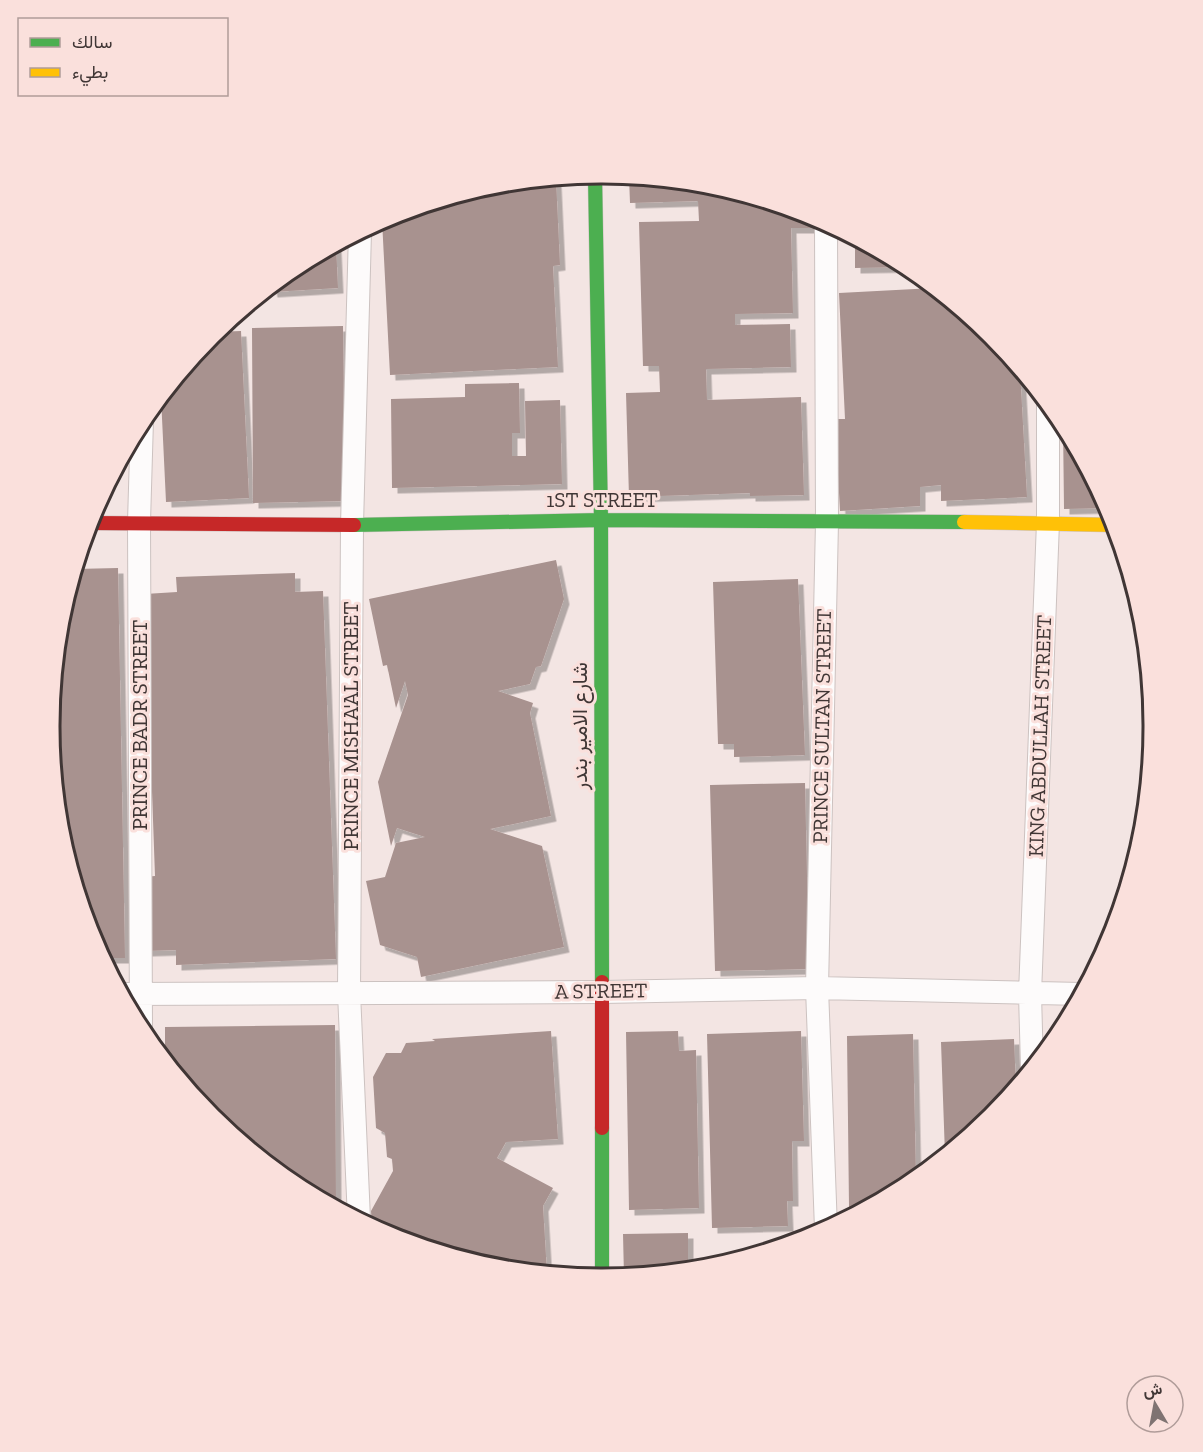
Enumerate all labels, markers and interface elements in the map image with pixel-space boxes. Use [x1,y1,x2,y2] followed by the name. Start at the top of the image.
[18,18,228,96] legend
[72,31,112,53] text: سالك
[72,61,108,87] text: بطيء
[546,487,658,512] street label: 1ST STREET
[338,602,363,850] street label: PRINCE MISHA'AL STREET
[807,608,836,844] street label: PRINCE SULTAN STREET
[1023,615,1056,857] street label: KING ABDULLAH STREET
[127,620,152,830] street label: PRINCE BADR STREET
[567,662,594,791] street label: شارع الامير بندر
[554,977,647,1004] street label: A STREET
[1125,1374,1185,1434] north arrow
[1141,1379,1164,1401] text: ش

